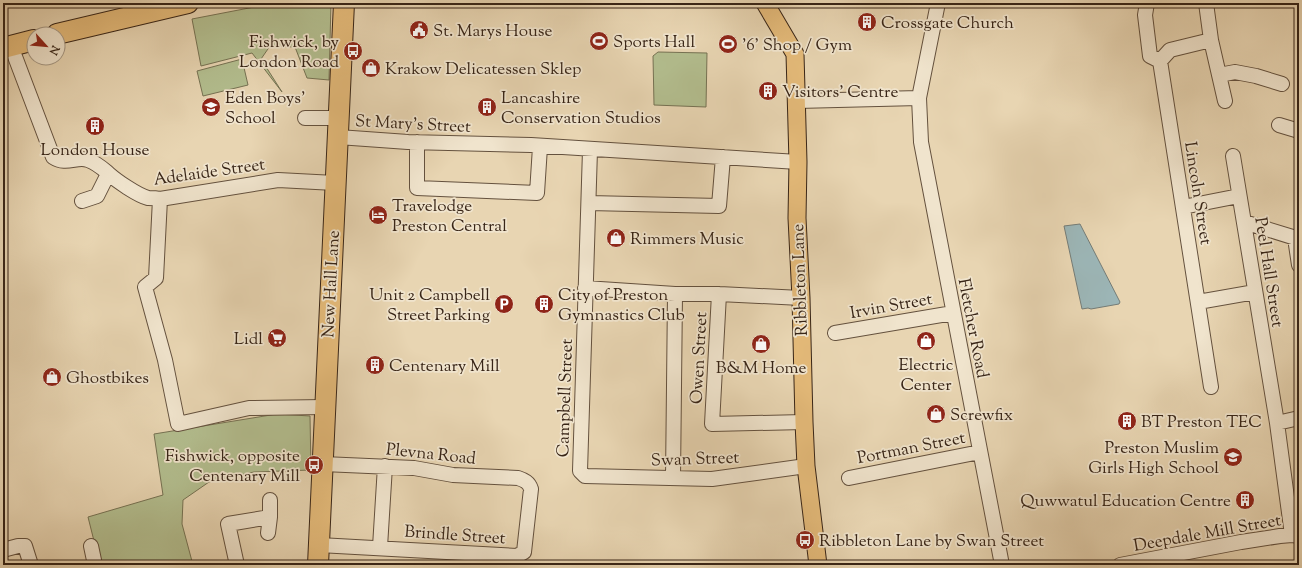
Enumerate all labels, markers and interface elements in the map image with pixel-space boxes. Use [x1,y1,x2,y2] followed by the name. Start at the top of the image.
[856,11,878,33] building icon: Crossgate Church
[881,12,1014,36] place label: Crossgate Church
[408,19,430,41] public building icon: St. Marys House
[433,20,552,44] place label: St. Marys House
[26,26,66,66] north arrow
[588,30,610,52] sports icon: Sports Hall
[239,31,340,75] place label: Fishwick, by London Road
[613,31,695,55] place label: Sports Hall
[717,33,739,55] sports icon: '6' Shop / Gym
[742,34,852,58] place label: '6' Shop / Gym
[342,40,364,62] bus stop icon: Fishwick, by London Road
[45,42,64,58] text: N
[360,57,382,79] shop icon: Krakow Delicatessen Sklep
[385,58,581,82] place label: Krakow Delicatessen Sklep
[757,80,779,102] building icon: Visitors' Centre
[782,81,898,105] place label: Visitors' Centre
[225,87,305,131] place label: Eden Boys' School
[501,87,661,131] place label: Lancashire Conservation Studios
[200,96,222,118] school or university icon: Eden Boys' School
[476,96,498,118] building icon: Lancashire Conservation Studios
[354,110,472,140] street label: St Mary's Street
[84,115,106,137] building icon: London House
[41,139,150,163] place label: London House
[1177,140,1217,247] street label: Lincoln Street
[152,153,267,193] street label: Adelaide Street
[392,195,507,239] place label: Travelodge Preston Central
[367,204,389,226] hotel icon: Travelodge Preston Central
[1247,215,1289,329] street label: Peel Hall Street
[787,223,815,336] street label: Ribbleton Lane
[605,227,627,249] shop icon: Rimmers Music
[630,228,744,252] place label: Rimmers Music
[317,230,347,338] street label: New Hall Lane
[951,276,994,381] street label: Fletcher Road
[369,284,490,328] place label: Unit 2 Campbell Street Parking
[558,284,685,328] place label: City of Preston Gymnastics Club
[848,288,935,326] street label: Irvin Street
[493,293,515,315] parking icon: Unit 2 Campbell Street Parking
[533,293,555,315] building icon: City of Preston Gymnastics Club
[686,311,714,405] street label: Owen Street
[266,327,288,349] supermarket icon: Lidl
[234,328,263,352] place label: Lidl
[915,330,937,352] shop icon: Electric Center
[750,333,772,355] shop icon: B&M Home
[552,338,580,458] street label: Campbell Street
[364,354,386,376] building icon: Centenary Mill
[899,354,954,398] place label: Electric Center
[389,355,500,379] place label: Centenary Mill
[716,357,806,381] place label: B&M Home
[41,366,63,388] shop icon: Ghostbikes
[66,367,149,391] place label: Ghostbikes
[925,403,947,425] shop icon: Screwfix
[950,404,1013,428] place label: Screwfix
[1116,410,1138,432] building icon: BT Preston TEC
[1141,411,1262,435] place label: BT Preston TEC
[855,427,968,471] street label: Portman Street
[1088,437,1219,481] place label: Preston Muslim Girls High School
[385,438,477,472] street label: Plevna Road
[165,445,300,489] place label: Fishwick, opposite Centenary Mill
[651,446,740,474] street label: Swan Street
[1222,446,1244,468] school or university icon: Preston Muslim Girls High School
[303,454,325,476] bus stop icon: Fishwick, opposite Centenary Mill
[1234,489,1256,511] building icon: Quwwatul Education Centre
[1020,490,1231,514] place label: Quwwatul Education Centre
[1132,509,1283,559] street label: Deepdale Mill Street
[403,520,506,552] street label: Brindle Street
[794,529,816,551] bus stop icon: Ribbleton Lane by Swan Street
[819,530,1044,554] place label: Ribbleton Lane by Swan Street

